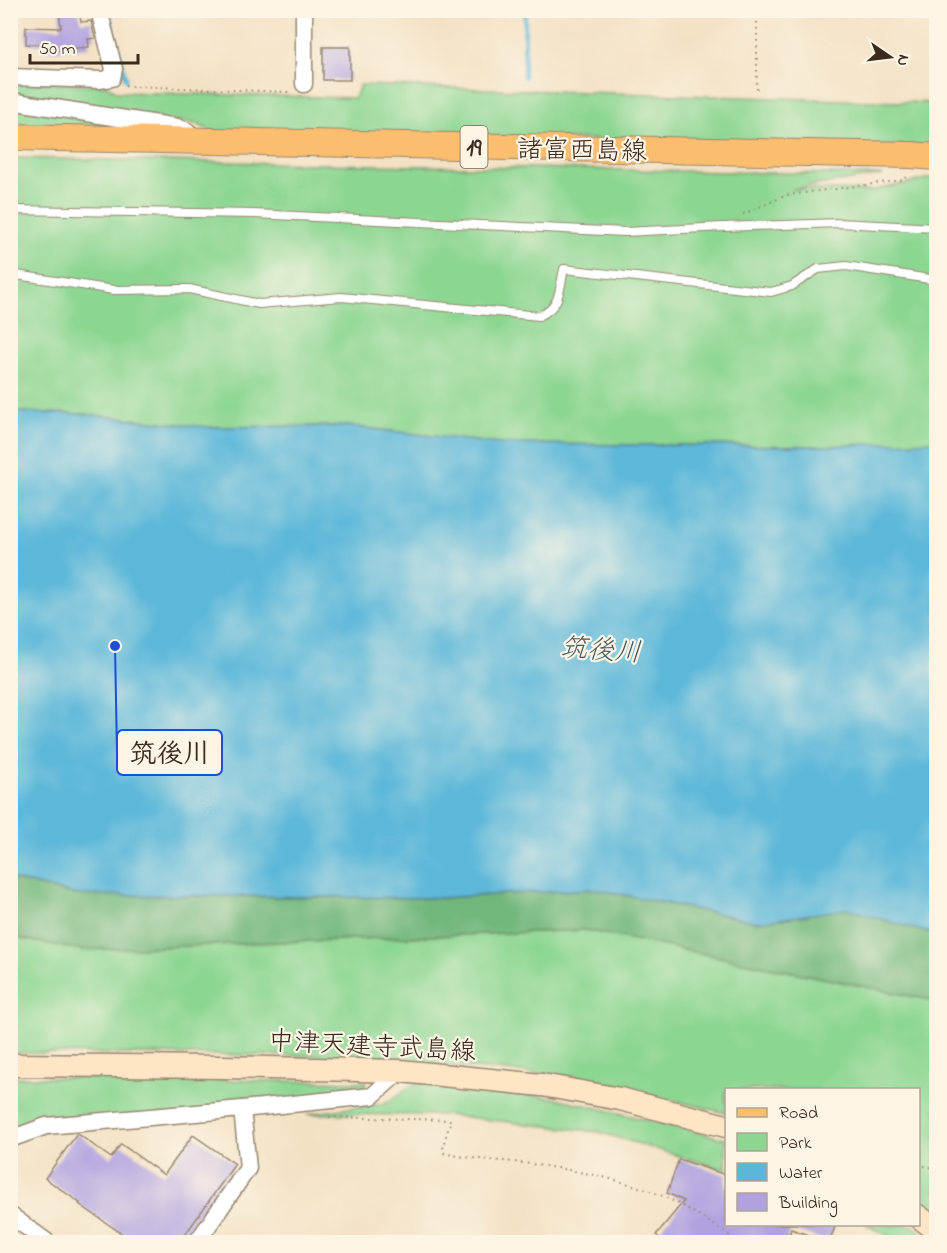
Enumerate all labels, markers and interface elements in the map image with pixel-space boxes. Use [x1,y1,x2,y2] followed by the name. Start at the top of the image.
[30,27,138,65] scale bar
[860,27,920,87] north arrow
[39,37,76,63] text: 50 m
[890,52,916,68] text: N
[460,126,488,168] road number: 19
[517,132,647,172] street label: 諸富西島線
[559,629,643,674] water label: 筑後川
[117,730,222,775] callout: 筑後川
[130,736,211,775] text: 筑後川
[267,1024,477,1072] street label: 中津天建寺武島線
[725,1088,920,1226] legend
[779,1101,818,1127] text: Road
[779,1131,812,1157] text: Park
[779,1161,823,1187] text: Water
[778,1191,838,1218] text: Building

